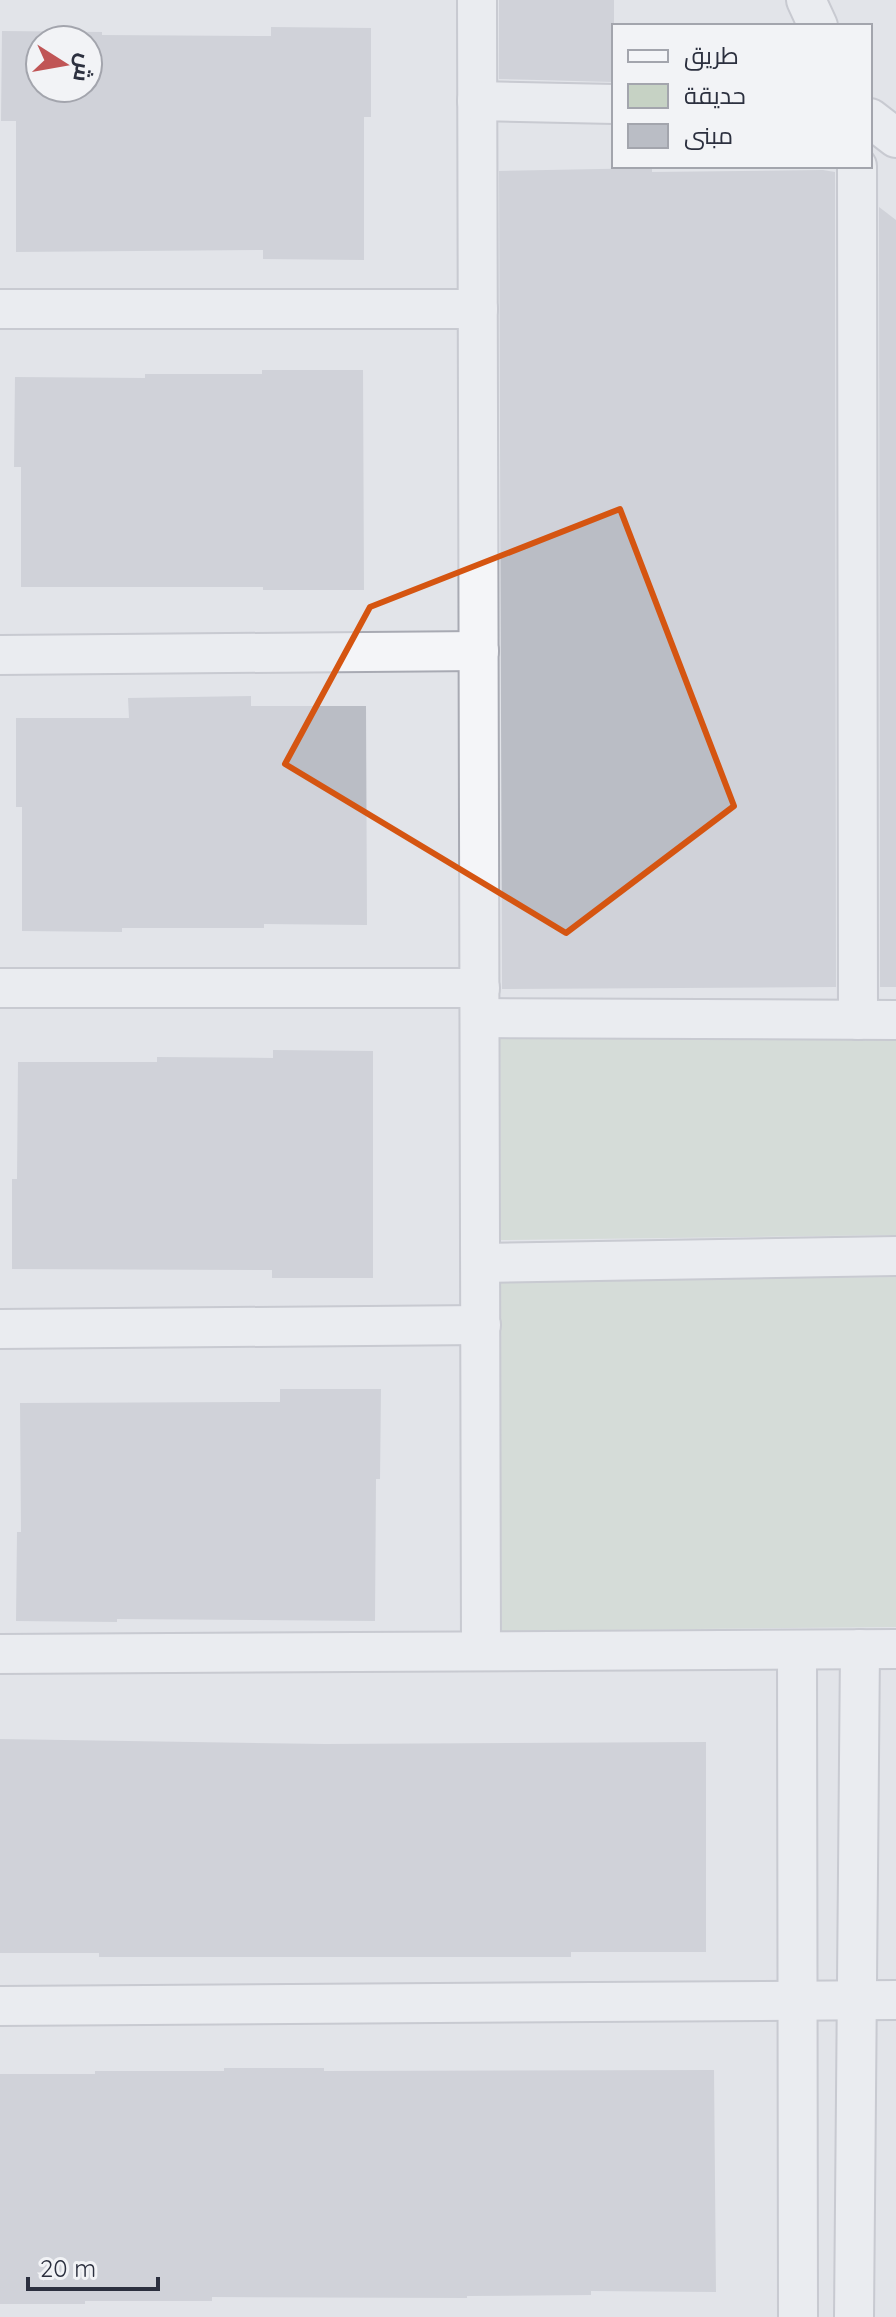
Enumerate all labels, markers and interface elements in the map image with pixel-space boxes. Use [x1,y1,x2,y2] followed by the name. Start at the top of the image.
[24,24,104,104] north arrow
[612,24,872,168] legend
[684,40,739,71] text: طريق
[67,51,100,84] text: ش
[684,80,746,110] text: حديقة
[684,120,733,150] text: مبنى
[28,2241,158,2291] scale bar
[40,2253,96,2283] text: 20 m

